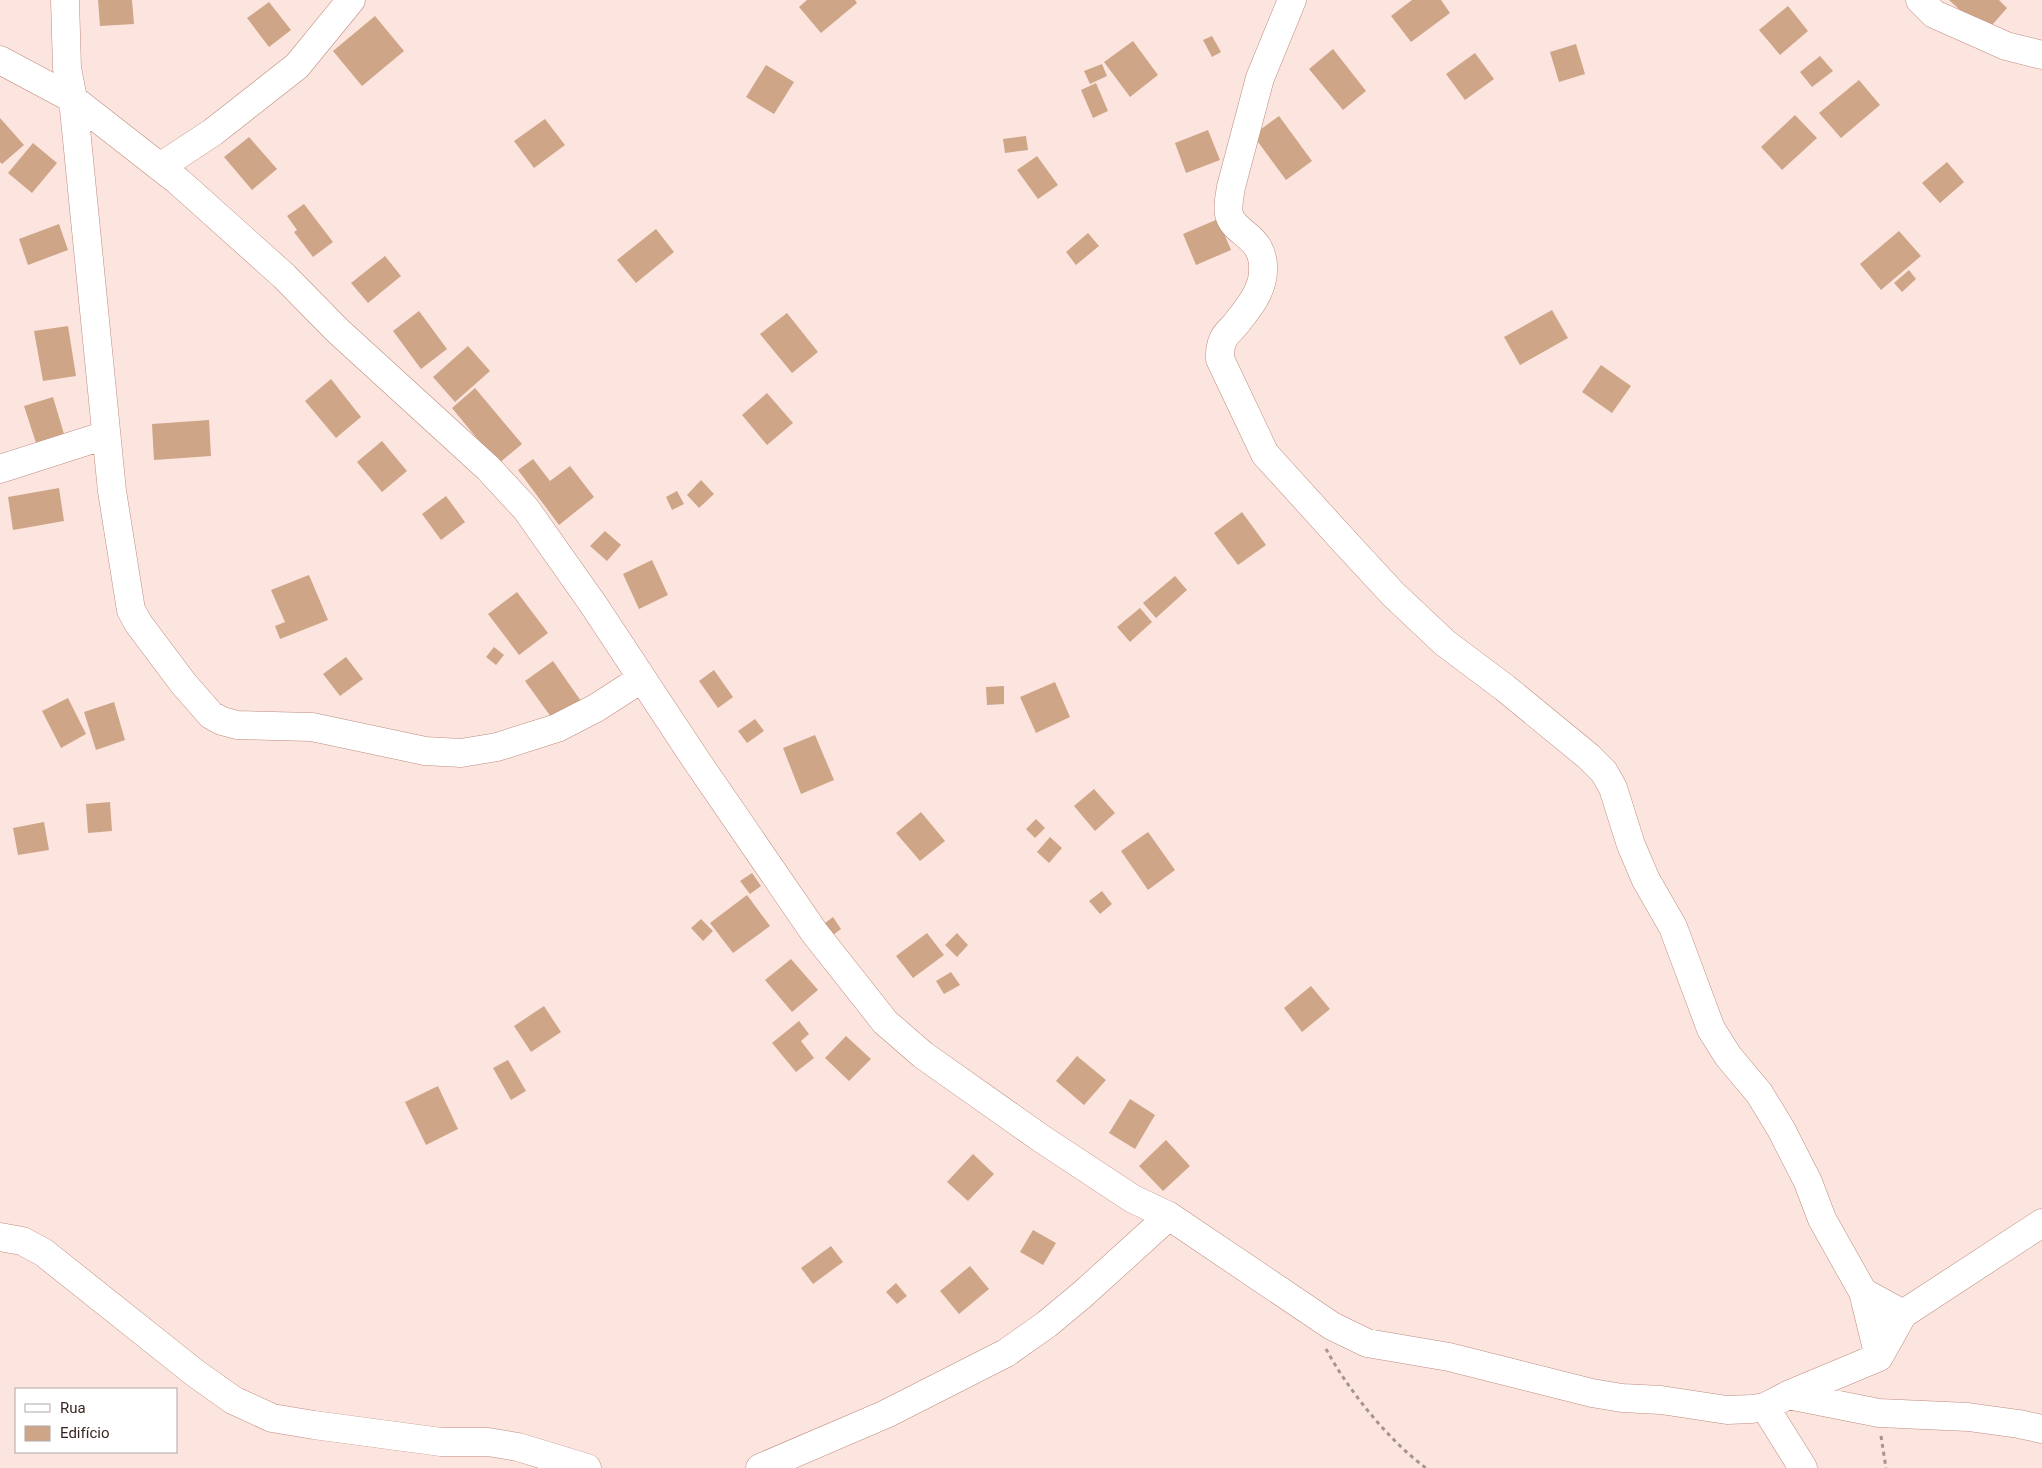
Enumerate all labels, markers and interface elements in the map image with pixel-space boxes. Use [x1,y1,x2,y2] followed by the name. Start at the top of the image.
[15,1388,178,1453] legend
[60,1399,86,1417] text: Rua
[60,1424,109,1442] text: Edifício

